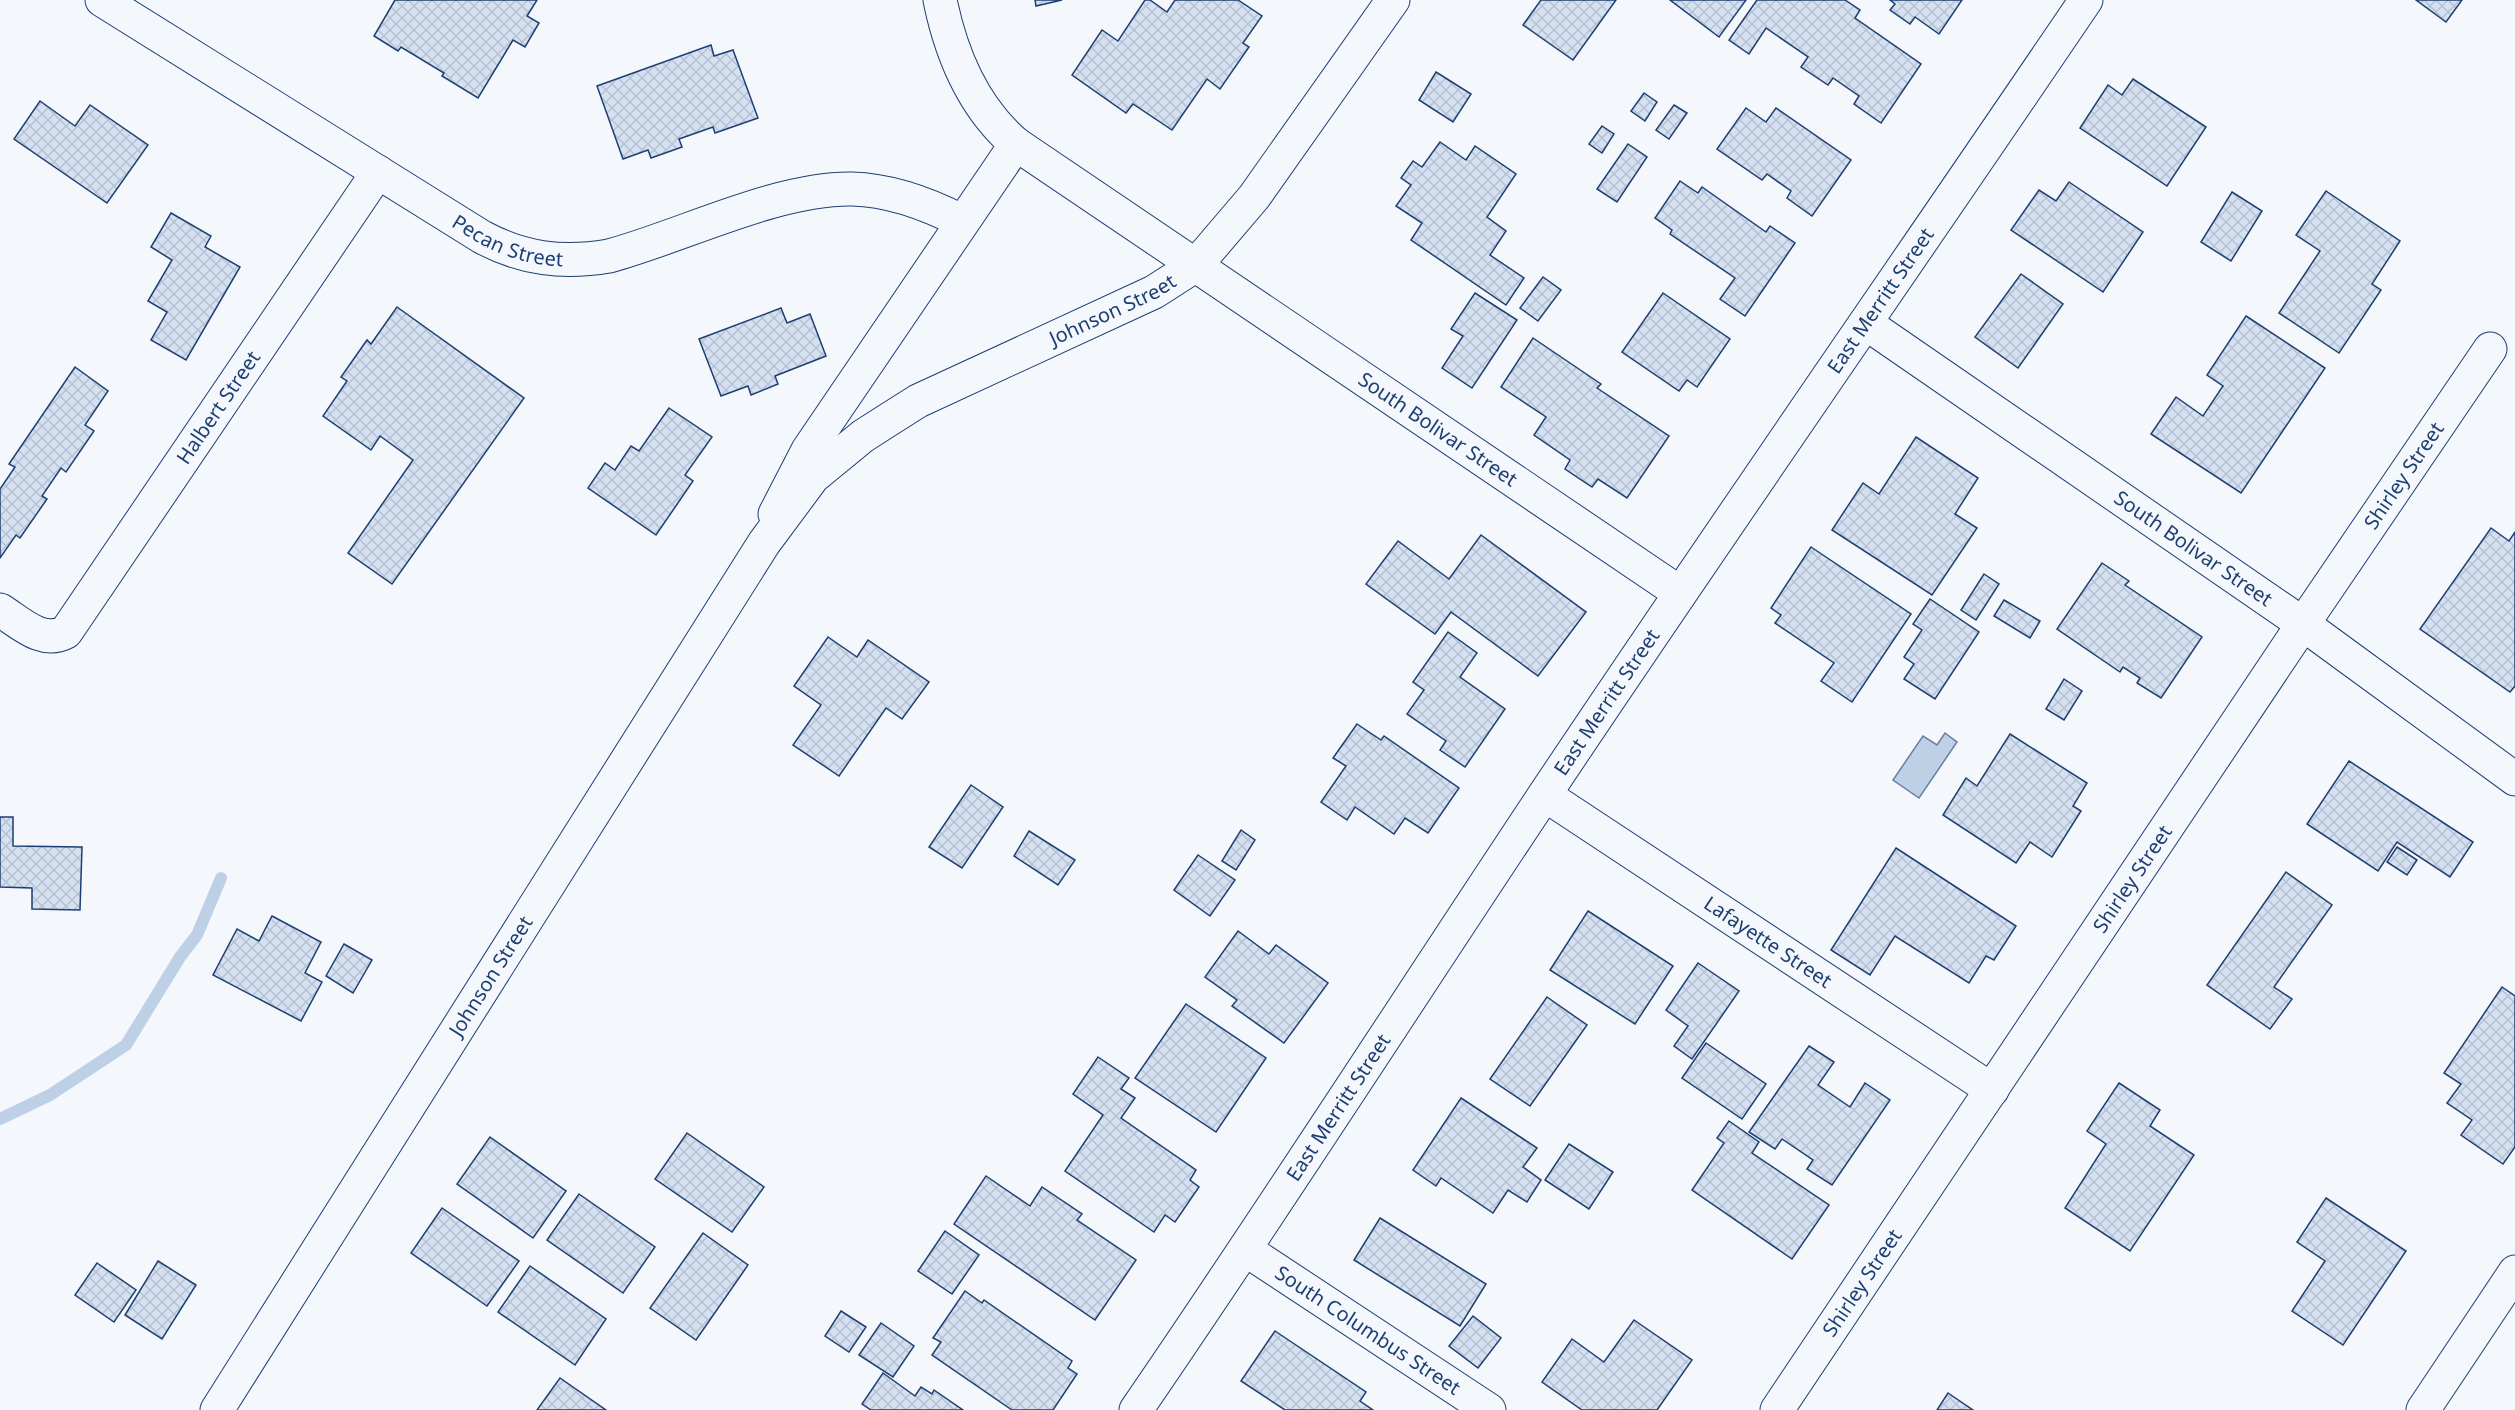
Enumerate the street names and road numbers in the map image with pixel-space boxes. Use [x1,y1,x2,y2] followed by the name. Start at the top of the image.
[447,208,564,272] street label: Pecan Street
[1821,222,1940,379] street label: East Merritt Street
[1043,267,1181,352] street label: Johnson Street
[170,345,266,469] street label: Halbert Street
[1353,365,1523,492] street label: South Bolivar Street
[2357,417,2449,534] street label: Shirley Street
[2109,484,2278,612] street label: South Bolivar Street
[1547,623,1665,780] street label: East Merritt Street
[2086,820,2178,938] street label: Shirley Street
[1699,890,1837,994] street label: Lafayette Street
[441,911,538,1043] street label: Johnson Street
[1280,1028,1396,1186] street label: East Merritt Street
[1816,1223,1907,1342] street label: Shirley Street
[1270,1259,1466,1401] street label: South Columbus Street

